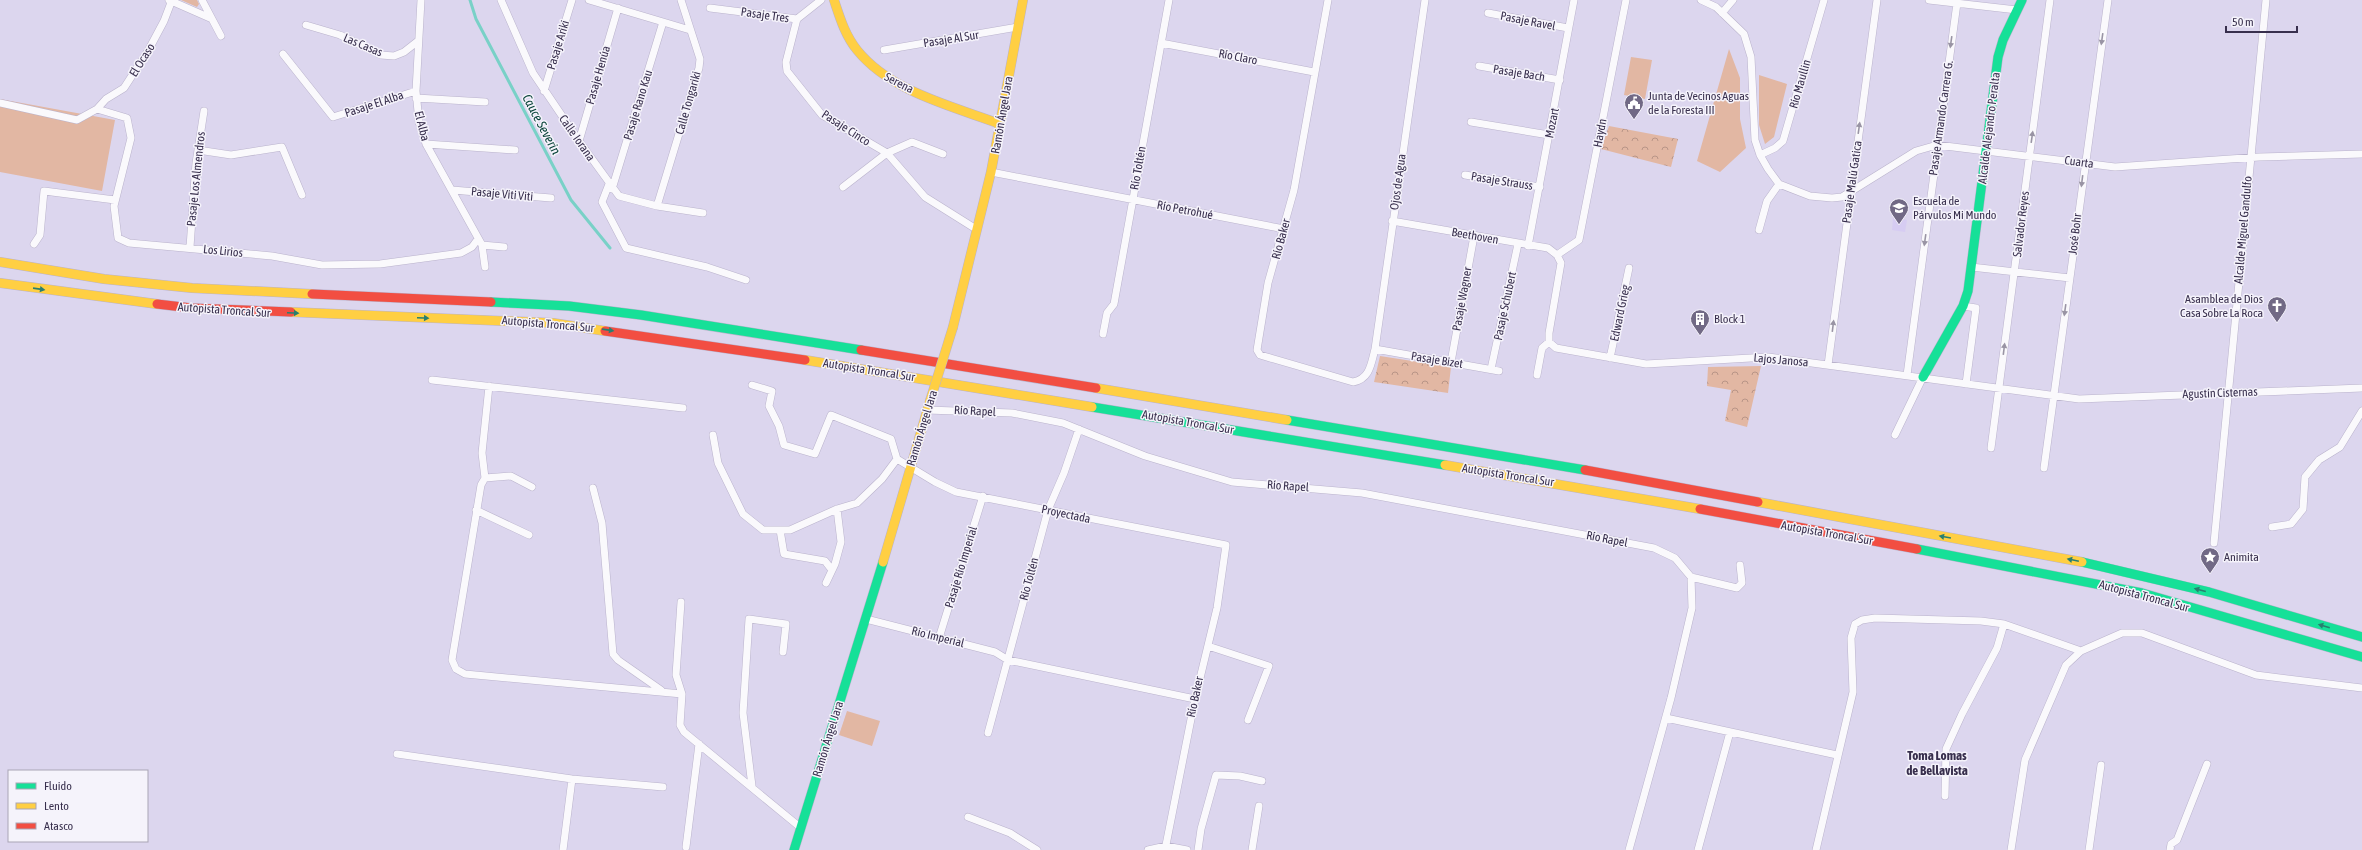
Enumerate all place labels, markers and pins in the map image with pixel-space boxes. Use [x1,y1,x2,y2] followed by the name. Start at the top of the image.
[1648,89,1749,117] place label: Junta de Vecinos Aguas de la Foresta III
[1623,92,1645,120] public building icon: Junta de Vecinos Aguas de la Foresta III
[1913,194,1997,222] place label: Escuela de Párvulos Mi Mundo
[1888,197,1910,225] school or university icon: Escuela de Párvulos Mi Mundo
[2180,292,2263,320] place label: Asamblea de Dios Casa Sobre La Roca
[2266,295,2288,323] church icon: Asamblea de Dios Casa Sobre La Roca
[1689,308,1711,336] building icon: Block 1
[1714,312,1746,326] place label: Block 1
[2199,546,2221,574] place icon: Animita
[2224,550,2259,564] place label: Animita

